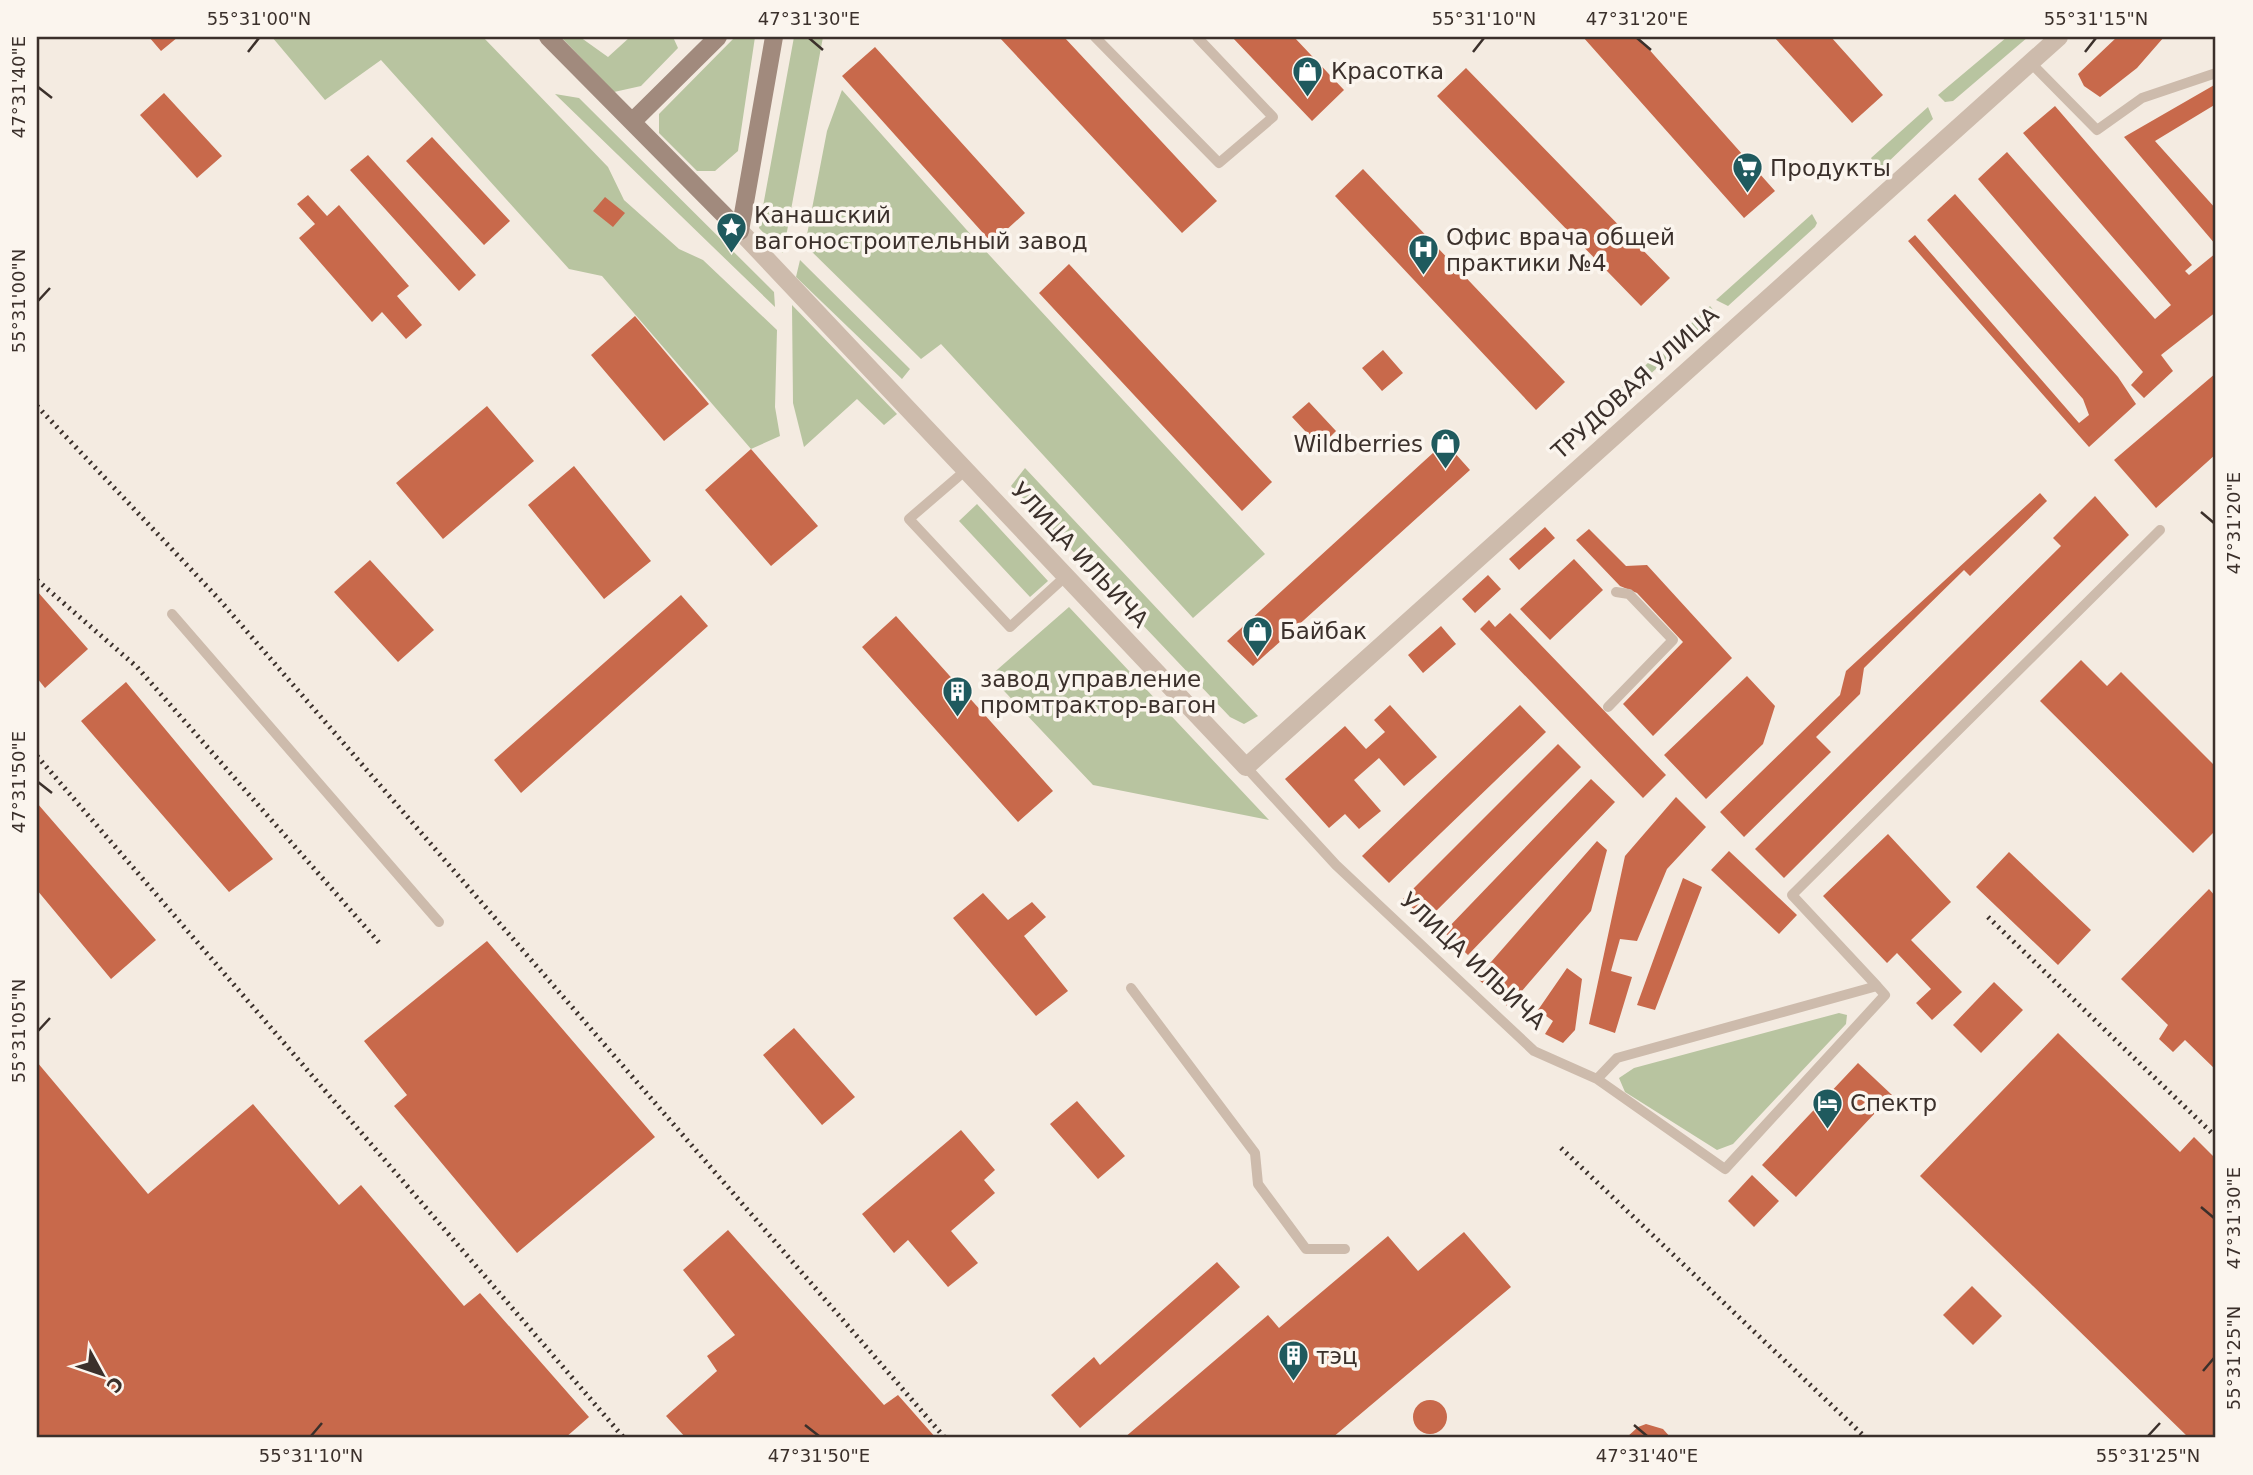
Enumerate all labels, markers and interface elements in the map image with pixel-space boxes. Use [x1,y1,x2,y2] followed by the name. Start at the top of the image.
[207,8,311,29] text: 55°31'00"N
[758,8,860,29] text: 47°31'30"E
[1432,8,1536,29] text: 55°31'10"N
[1586,8,1688,29] text: 47°31'20"E
[2044,8,2148,29] text: 55°31'15"N
[8,36,29,138] text: 47°31'40"E
[1291,54,1325,98] shop icon: Красотка
[1331,58,1444,84] place label: Красотка
[1730,151,1764,195] supermarket icon: Продукты
[1770,155,1891,181] place label: Продукты
[754,202,1088,254] place label: Канашский вагоностроительный завод
[714,211,748,255] place icon: Канашский вагоностроительный завод
[1446,224,1675,276] place label: Офис врача общей практики №4
[1406,233,1440,277] hospital icon: Офис врача общей практики №4
[8,249,29,353] text: 55°31'00"N
[1546,301,1724,465] street label: ТРУДОВАЯ УЛИЦА
[1429,427,1463,471] shop icon: Wildberries
[1294,431,1423,457] place label: Wildberries
[2223,472,2244,574] text: 47°31'20"E
[1006,477,1154,633] street label: УЛИЦА ИЛЬИЧА
[1240,614,1274,658] shop icon: Байбак
[1280,618,1367,644] place label: Байбак
[980,666,1216,718] place label: завод управление промтрактор-вагон
[940,675,974,719] building icon: завод управление промтрактор-вагон
[8,731,29,833] text: 47°31'50"E
[1395,887,1551,1035] street label: УЛИЦА ИЛЬИЧА
[8,979,29,1083] text: 55°31'05"N
[1810,1086,1844,1130] hotel icon: Спектр
[1850,1090,1937,1116] place label: Спектр
[2223,1167,2244,1269] text: 47°31'30"E
[2223,1306,2244,1410] text: 55°31'25"N
[66,1338,136,1408] north arrow
[1276,1339,1310,1383] building icon: тэц
[1316,1343,1358,1369] place label: тэц
[102,1373,128,1397] text: С
[259,1445,363,1466] text: 55°31'10"N
[768,1445,870,1466] text: 47°31'50"E
[1596,1445,1698,1466] text: 47°31'40"E
[2096,1445,2200,1466] text: 55°31'25"N

